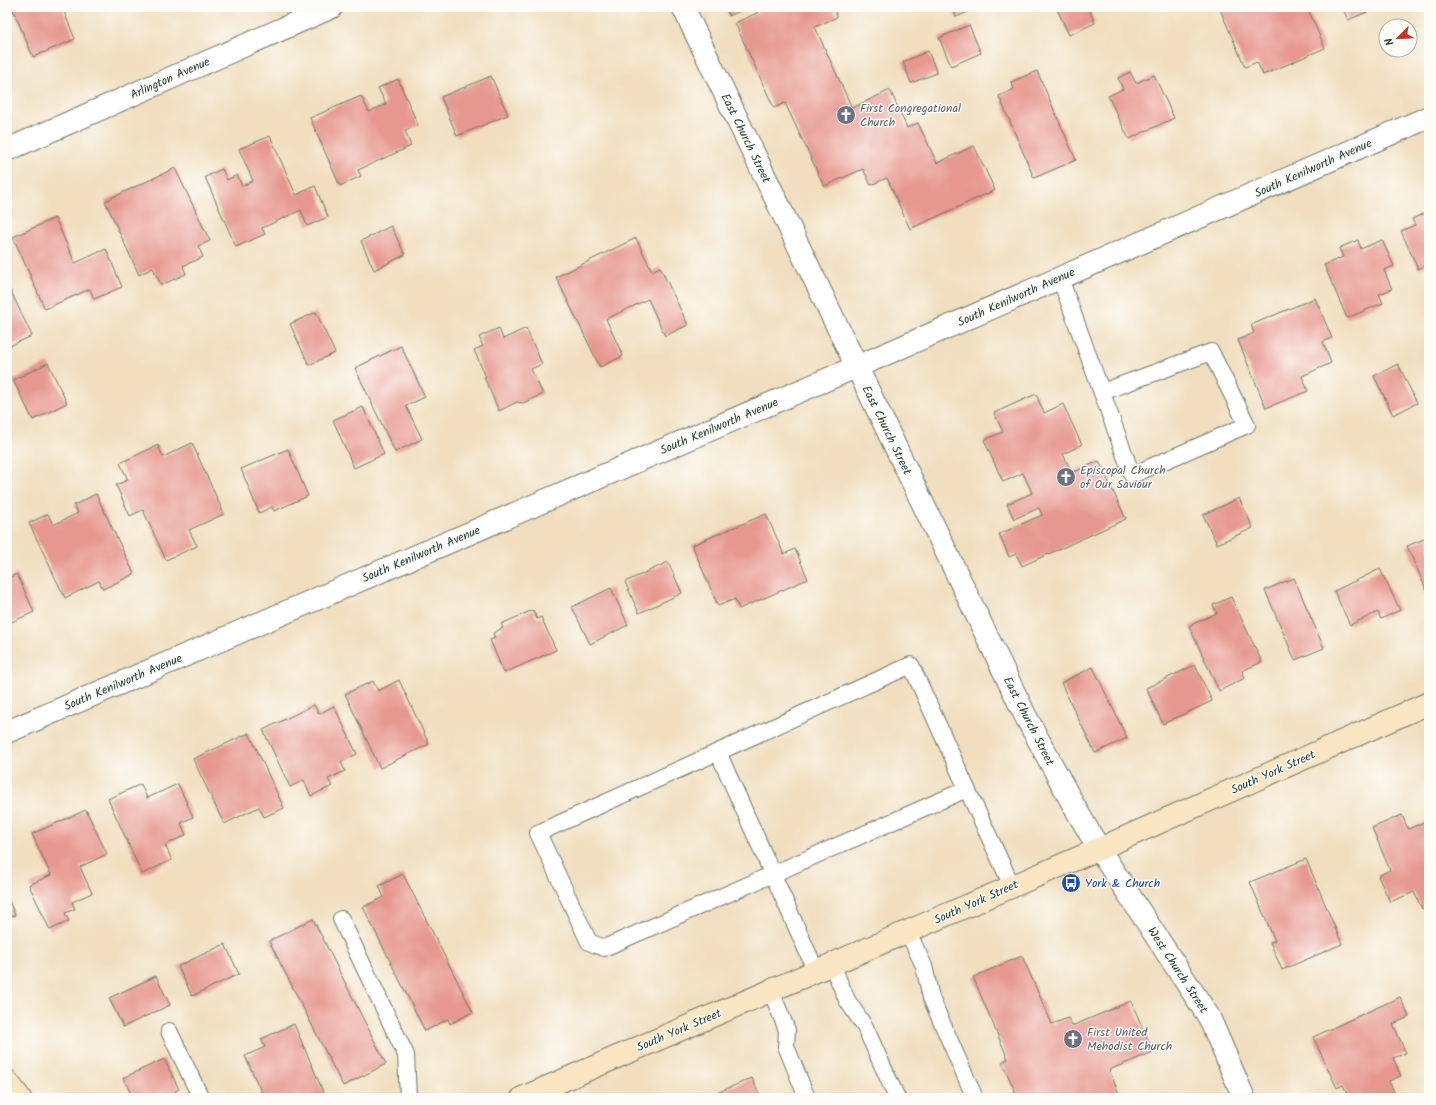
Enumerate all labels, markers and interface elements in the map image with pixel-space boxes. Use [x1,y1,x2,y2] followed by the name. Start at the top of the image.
[1378,18,1418,58] north arrow
[1380,35,1399,48] text: N
[127,52,214,105] street label: Arlington Avenue
[716,90,776,187] street label: East Church Street
[860,99,961,132] place label: First Congregational Church
[835,104,857,126] church icon: First Congregational Church
[1251,134,1376,203] street label: South Kenilworth Avenue
[954,263,1079,332] street label: South Kenilworth Avenue
[857,382,917,479] street label: East Church Street
[657,393,782,460] street label: South Kenilworth Avenue
[1080,461,1166,494] place label: Episcopal Church of Our Saviour
[1055,466,1077,488] church icon: Episcopal Church of Our Saviour
[359,521,484,588] street label: South Kenilworth Avenue
[61,649,186,716] street label: South Kenilworth Avenue
[998,673,1059,769] street label: East Church Street
[1228,745,1319,800] street label: South York Street
[1060,872,1082,894] bus stop icon: York & Church
[1085,874,1160,893] place label: York & Church
[931,875,1022,930] street label: South York Street
[1142,923,1213,1018] street label: West Church Street
[634,1004,725,1057] street label: South York Street
[1087,1023,1172,1056] place label: First United Mehodist Church
[1062,1028,1084,1050] church icon: First United Mehodist Church

